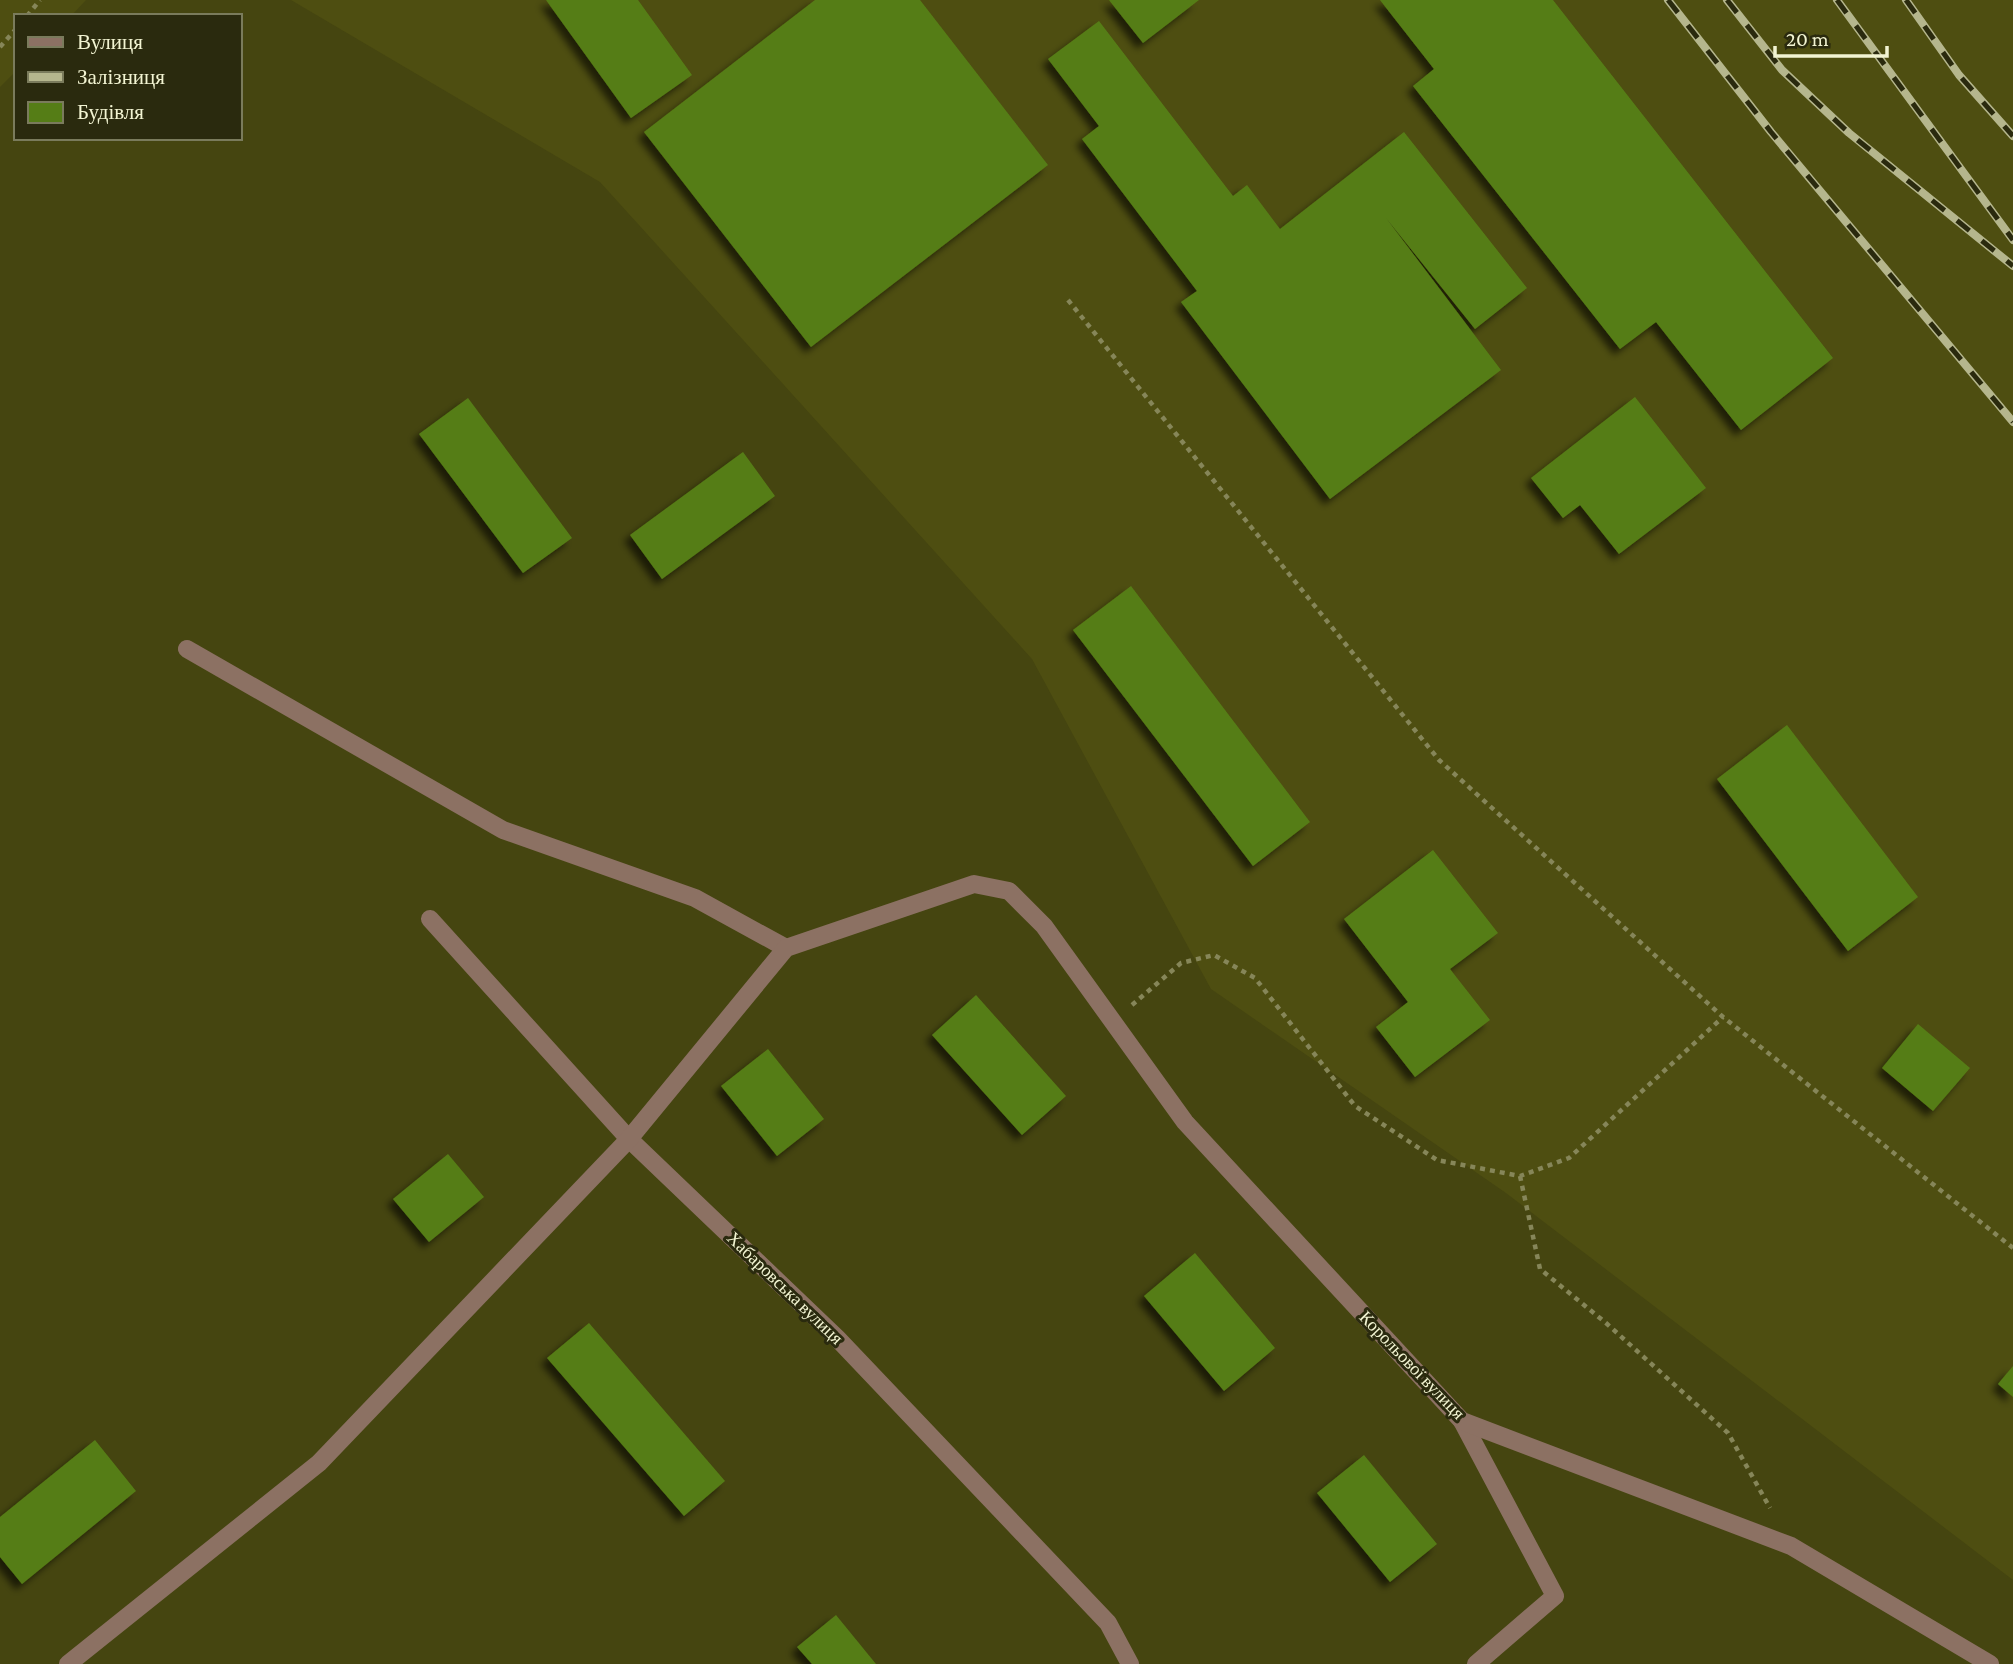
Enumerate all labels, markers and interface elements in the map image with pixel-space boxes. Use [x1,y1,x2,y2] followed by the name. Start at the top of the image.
[14,14,242,140] legend
[1775,14,1887,58] scale bar
[1786,27,1829,51] text: 20 m
[77,30,143,54] text: Вулиця
[77,65,165,89] text: Залізниця
[77,100,144,124] text: Будівля
[723,1228,847,1348] street label: Хабаровська вулиця
[1355,1307,1469,1423] street label: Корольової вулиця

